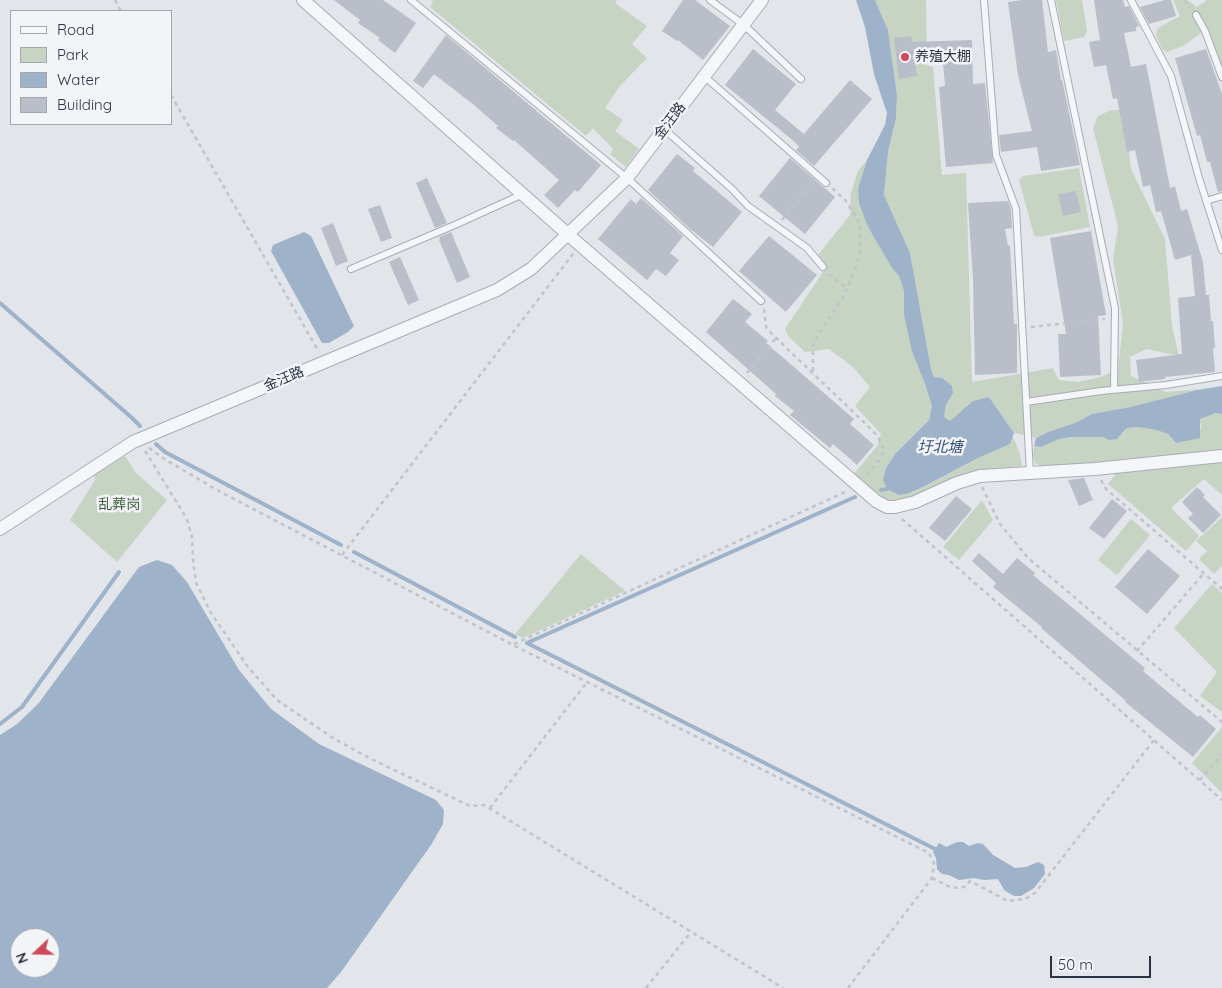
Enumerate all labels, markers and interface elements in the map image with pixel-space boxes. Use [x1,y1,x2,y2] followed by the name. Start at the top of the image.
[10,10,172,125] legend
[57,20,94,39] text: Road
[57,45,89,64] text: Park
[915,49,971,65] place label: 养殖大棚
[899,51,911,63] marker: 养殖大棚
[57,70,100,89] text: Water
[57,95,112,114] text: Building
[651,99,689,143] street label: 金汪路
[261,363,307,395] street label: 金汪路
[918,438,962,456] water label: 圩北塘
[98,497,140,513] park label: 乱葬岗
[10,928,60,978] north arrow
[1052,946,1153,978] scale bar
[12,950,32,966] text: N
[1058,955,1093,974] text: 50 m

